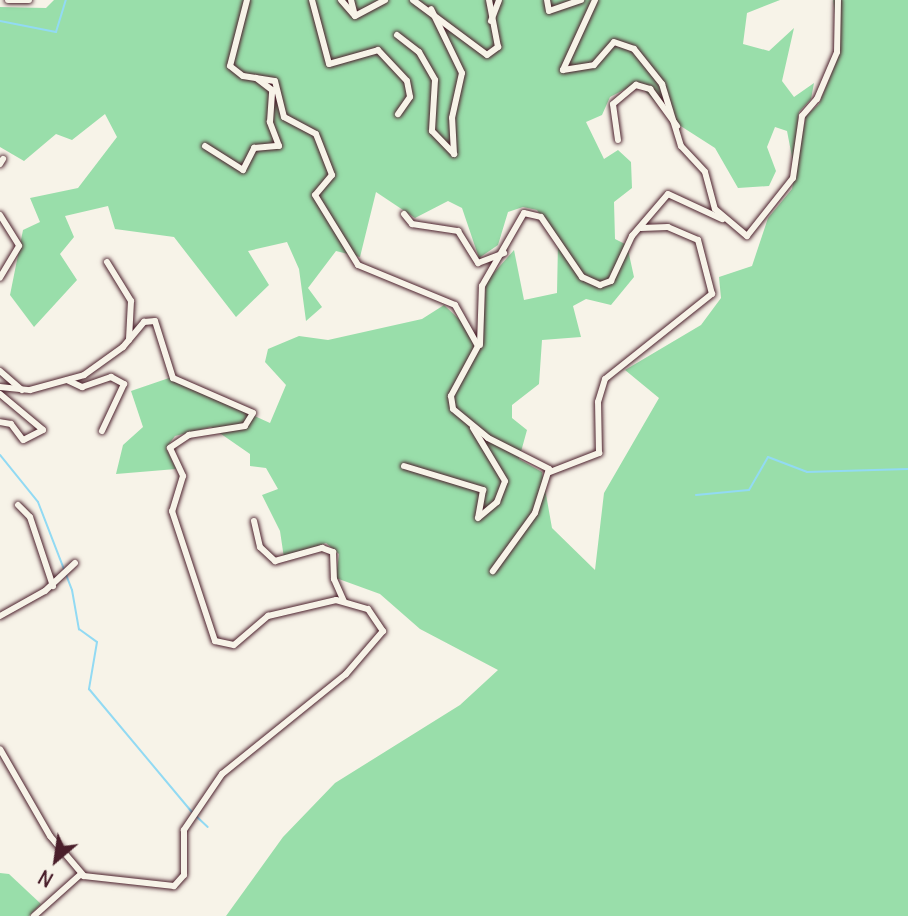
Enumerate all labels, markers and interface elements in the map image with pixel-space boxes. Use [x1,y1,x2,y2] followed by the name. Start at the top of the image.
[21,825,91,895] north arrow
[34,865,57,892] text: N

